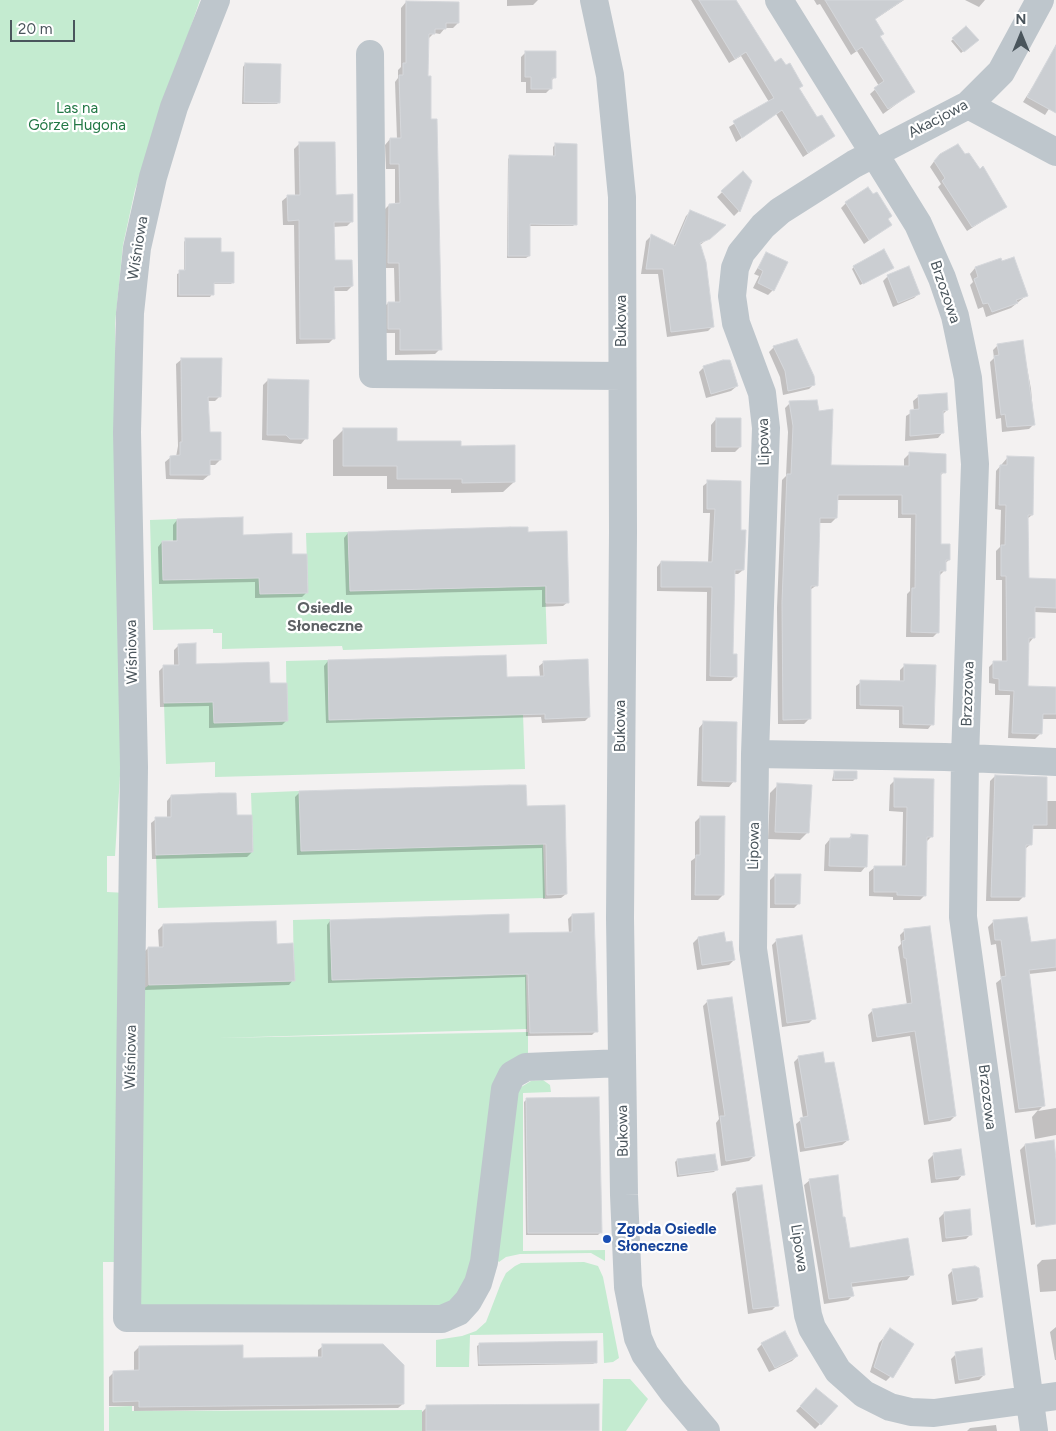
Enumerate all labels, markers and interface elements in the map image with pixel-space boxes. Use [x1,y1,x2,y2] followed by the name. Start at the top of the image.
[12,10,78,42] scale bar
[996,10,1046,60] north arrow
[1016,11,1026,28] text: N
[18,20,52,38] text: 20 m
[905,96,971,142] street label: Akacjowa
[28,100,126,135] park label: Las na Górze Hugona
[124,215,152,281] street label: Wiśniowa
[926,258,964,326] street label: Brzozowa
[613,295,631,347] street label: Bukowa
[755,418,773,466] street label: Lipowa
[287,598,363,636] district label: Osiedle Słoneczne
[122,620,142,684] street label: Wiśniowa
[958,661,978,727] street label: Brzozowa
[612,700,630,752] street label: Bukowa
[745,822,763,870] street label: Lipowa
[121,1025,141,1089] street label: Wiśniowa
[974,1063,1000,1131] street label: Brzozowa
[614,1105,632,1157] street label: Bukowa
[617,1221,717,1256] place label: Zgoda Osiedle Słoneczne
[786,1223,812,1273] street label: Lipowa
[601,1233,613,1245] marker: Zgoda Osiedle Słoneczne

